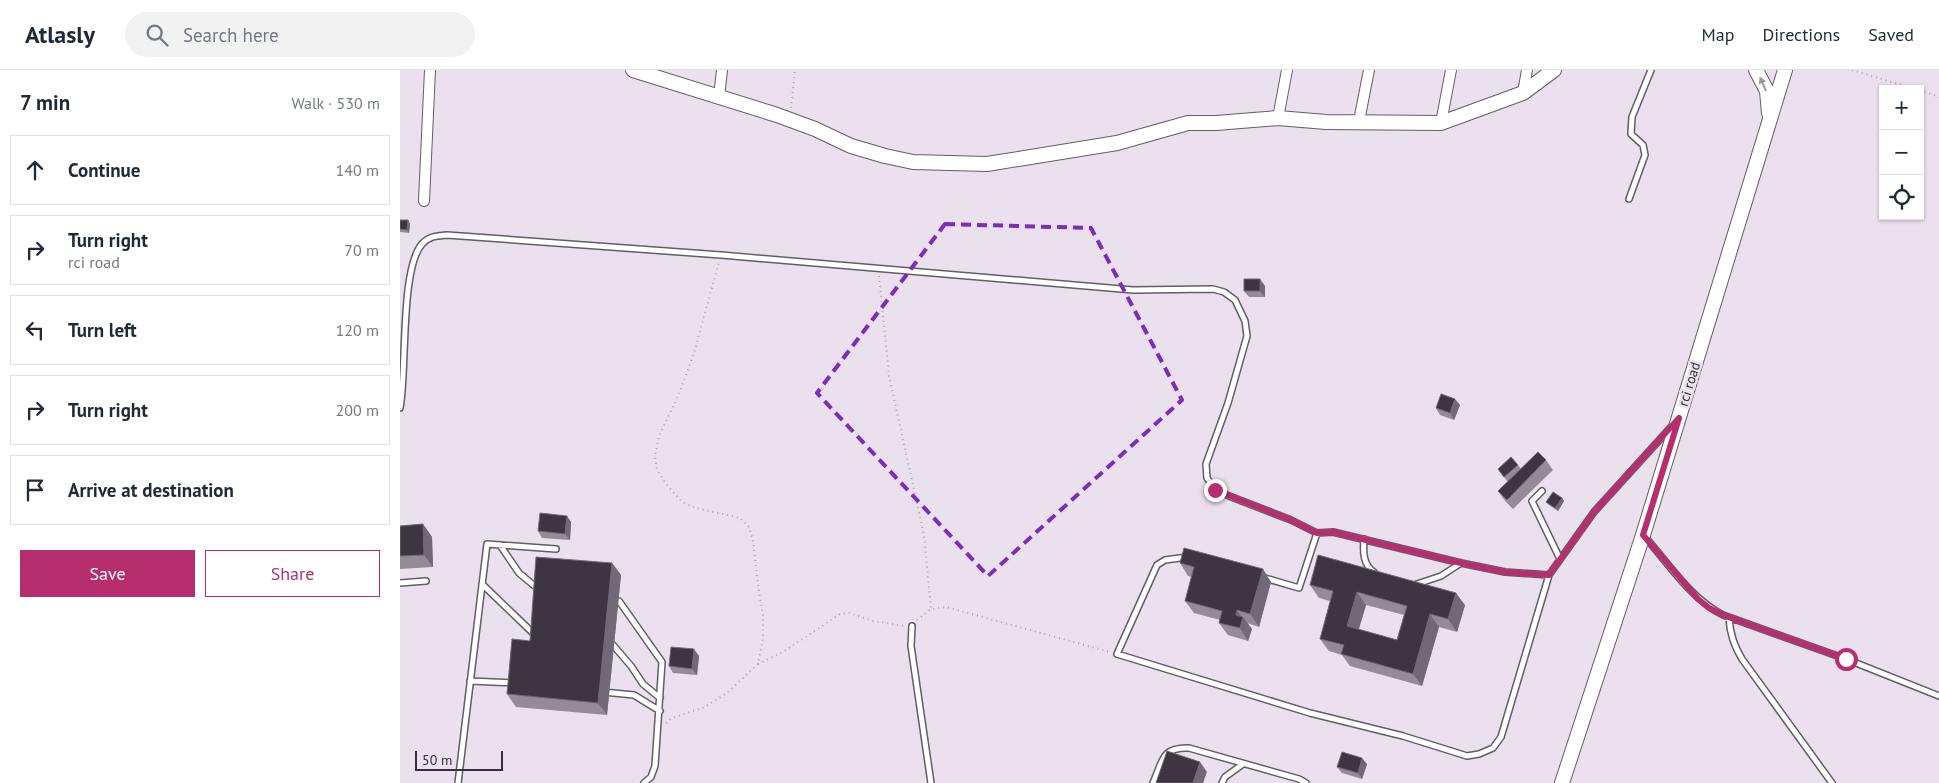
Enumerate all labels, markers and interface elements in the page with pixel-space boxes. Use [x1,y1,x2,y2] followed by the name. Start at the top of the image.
[125,12,475,57] search box
[25,19,95,50] text: Atlasly
[143,21,171,49] icon: search
[183,23,279,47] text: Search here
[1702,23,1734,46] text: Map
[1762,23,1840,46] text: Directions
[1868,23,1914,46] text: Saved
[1759,77,1767,91] one-way arrow
[1879,85,1924,220] map controls
[1879,85,1924,130] button: +
[20,89,70,116] text: 7 min
[291,93,380,113] text: Walk · 530 m
[1879,130,1924,175] button: −
[21,156,49,184] icon: ahead
[68,158,140,182] text: Continue
[336,160,379,180] text: 140 m
[1879,175,1924,220] button: locate
[68,228,148,252] text: Turn right
[21,236,49,264] icon: right
[344,240,379,260] text: 70 m
[68,252,120,272] text: rci road
[21,316,49,344] icon: left
[68,318,137,342] text: Turn left
[336,320,379,340] text: 120 m
[1674,360,1704,408] street label: rci road
[21,396,49,424] icon: right
[68,398,148,422] text: Turn right
[336,400,379,420] text: 200 m
[21,476,49,504] icon: arrive
[68,478,234,502] text: Arrive at destination
[1204,479,1227,502] route end
[20,550,195,597] button: Save
[205,550,380,597] button: Share
[1835,648,1858,671] route start
[415,748,502,771] scale bar
[422,751,452,769] text: 50 m

